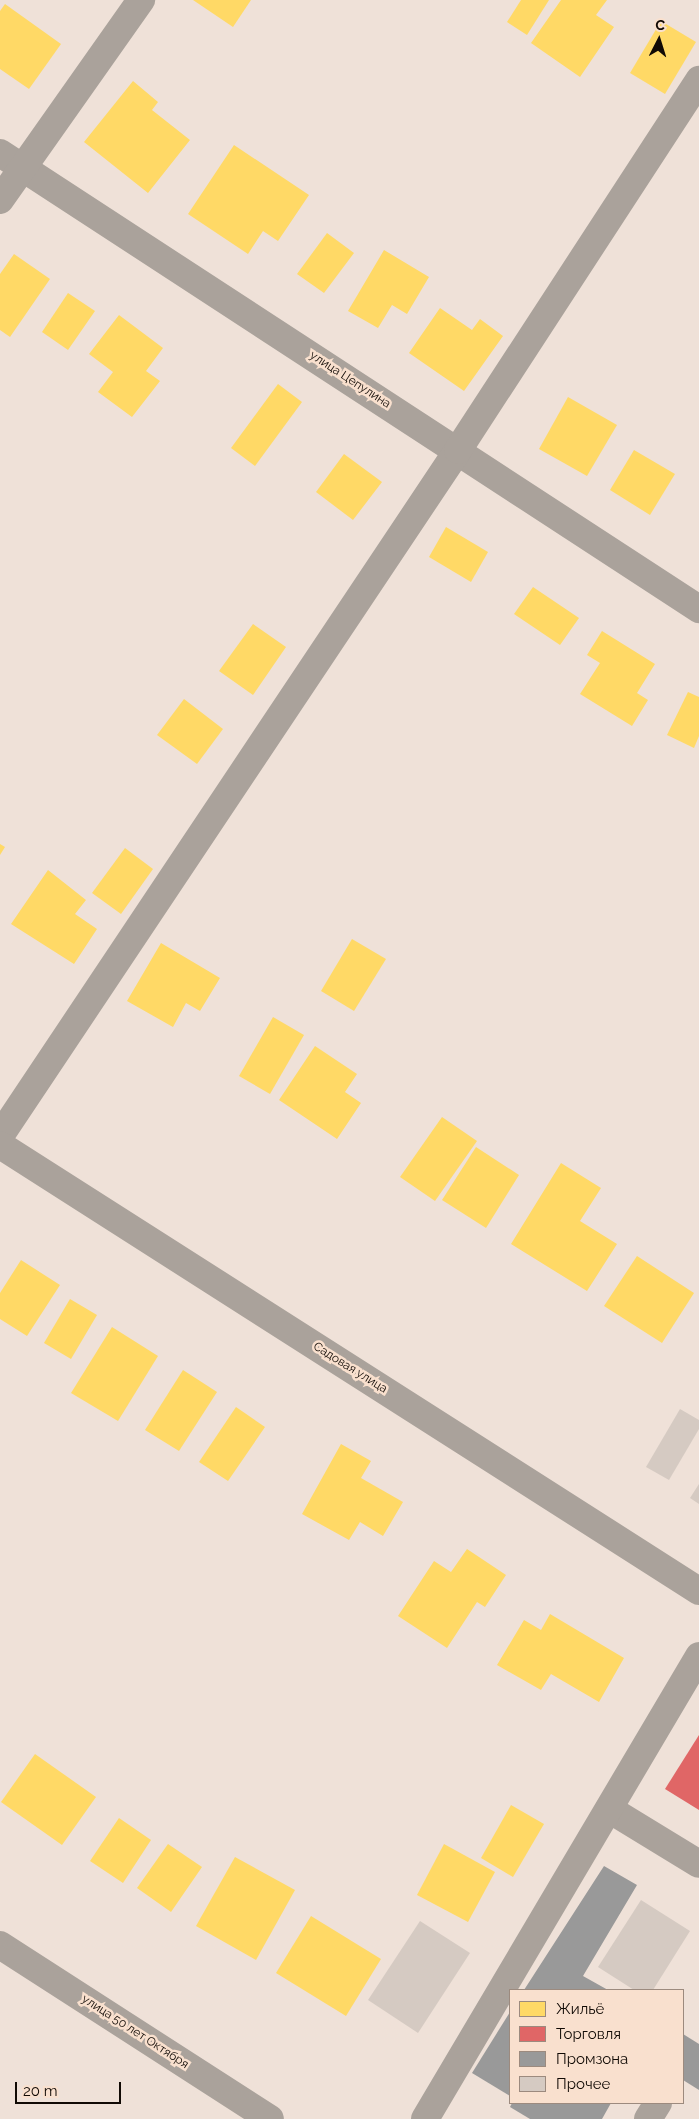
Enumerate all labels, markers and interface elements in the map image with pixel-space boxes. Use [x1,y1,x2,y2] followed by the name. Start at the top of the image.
[634,15,684,65] north arrow
[655,17,666,33] text: С
[307,348,393,412] street label: улица Цепулина
[310,1339,390,1397] street label: Садовая улица
[509,1989,684,2104] legend
[79,1992,191,2072] street label: улица 50 лет Октября
[556,2000,604,2018] text: Жильё
[556,2025,621,2043] text: Торговля
[556,2050,628,2068] text: Промзона
[18,2072,124,2104] scale bar
[556,2075,610,2093] text: Прочее
[23,2082,58,2100] text: 20 m

